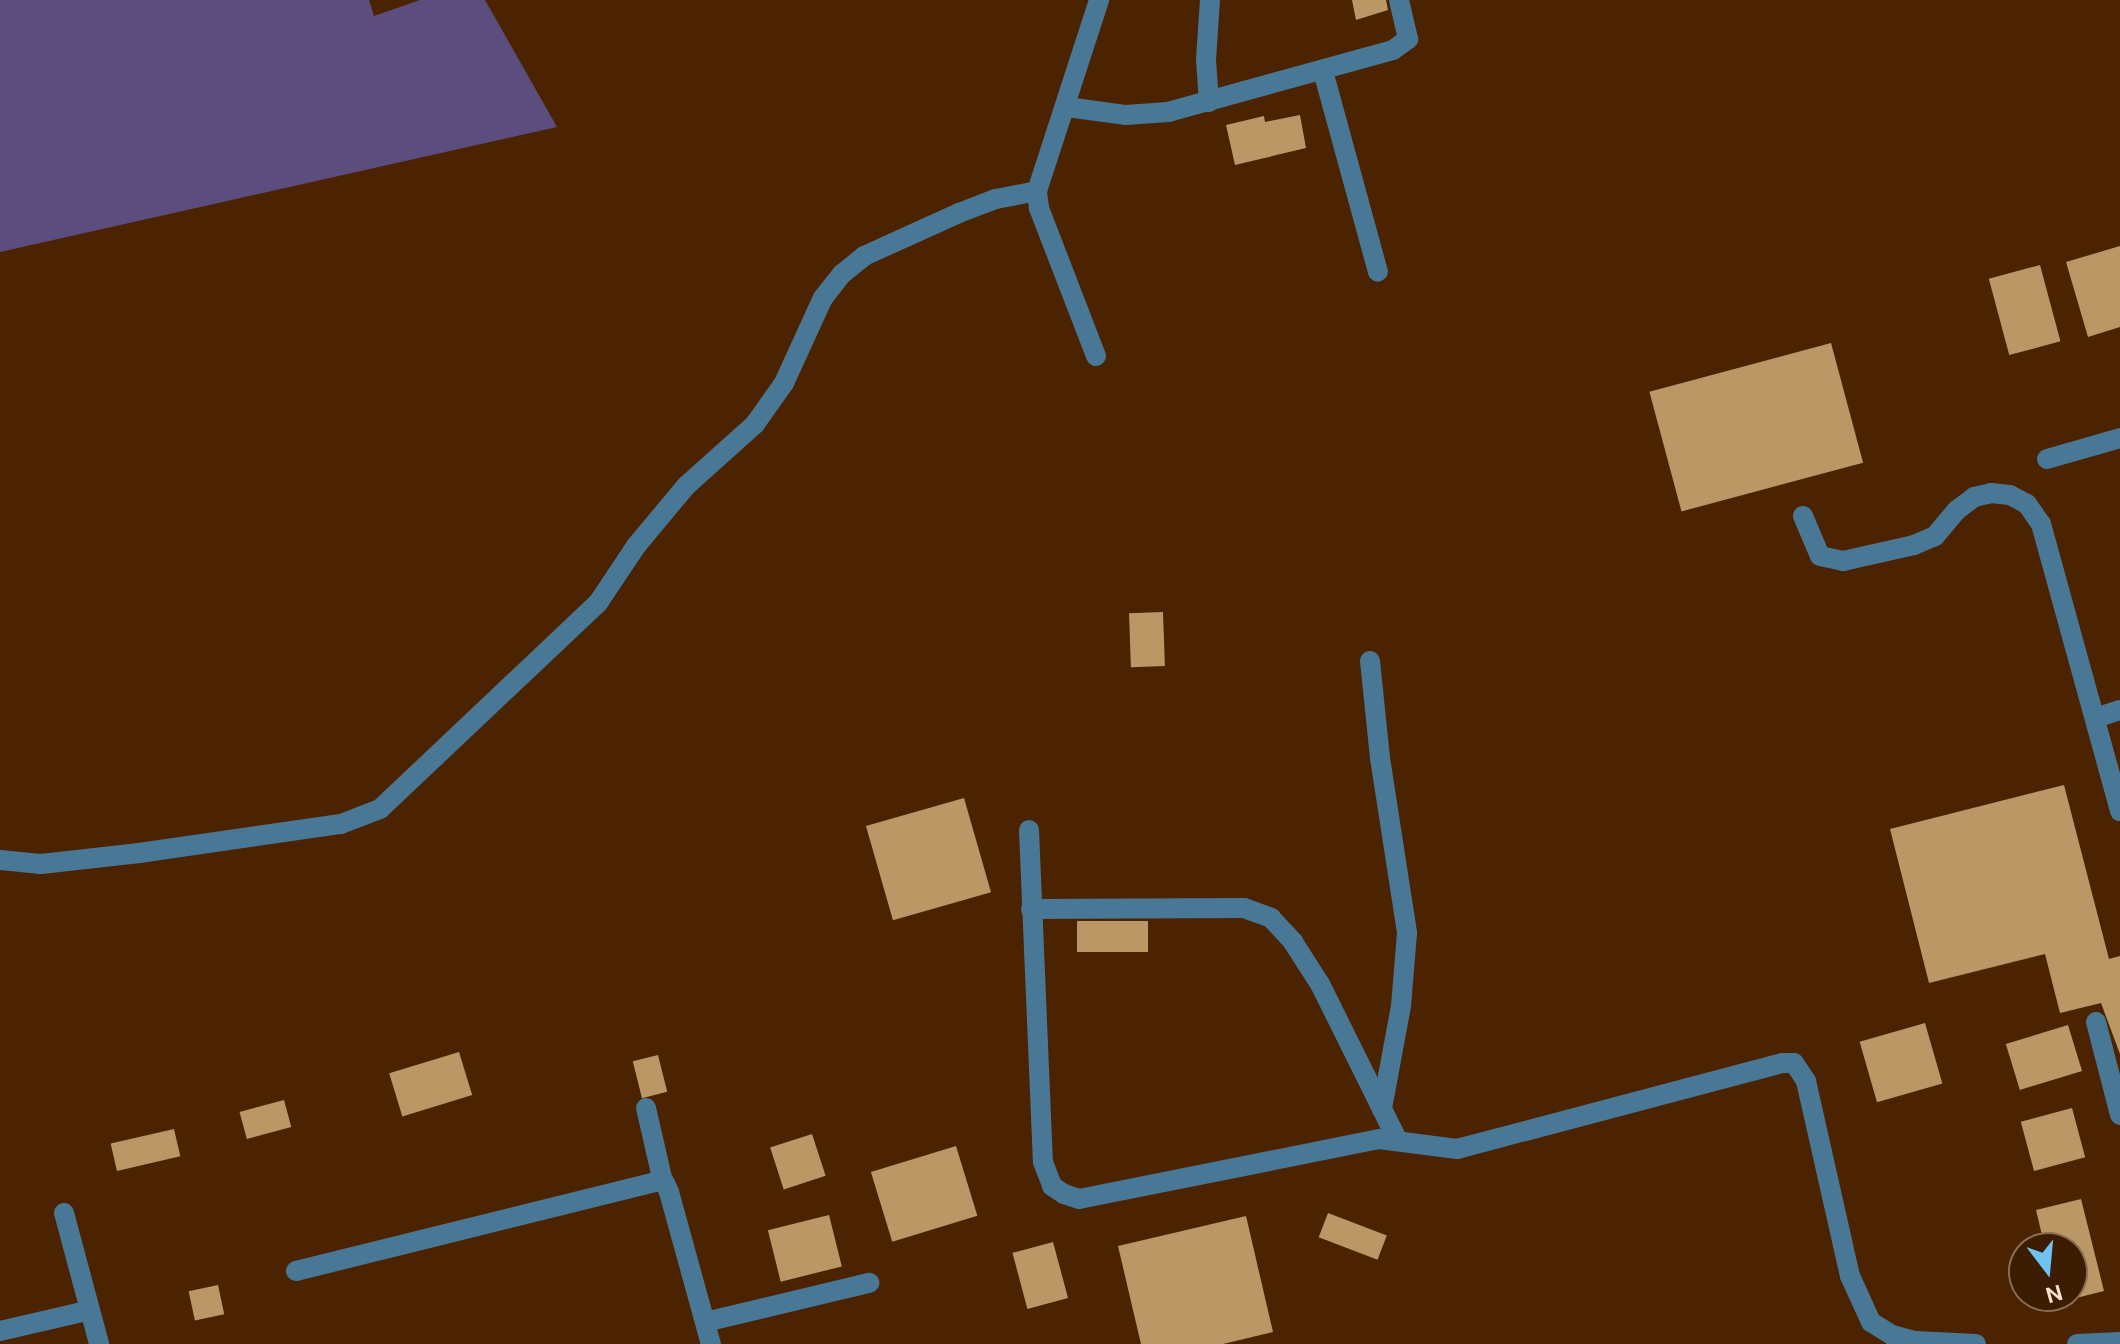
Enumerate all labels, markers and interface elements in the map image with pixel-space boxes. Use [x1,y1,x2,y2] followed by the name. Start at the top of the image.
[2008,1232,2088,1312] north arrow
[2043,1277,2066,1310] text: N

